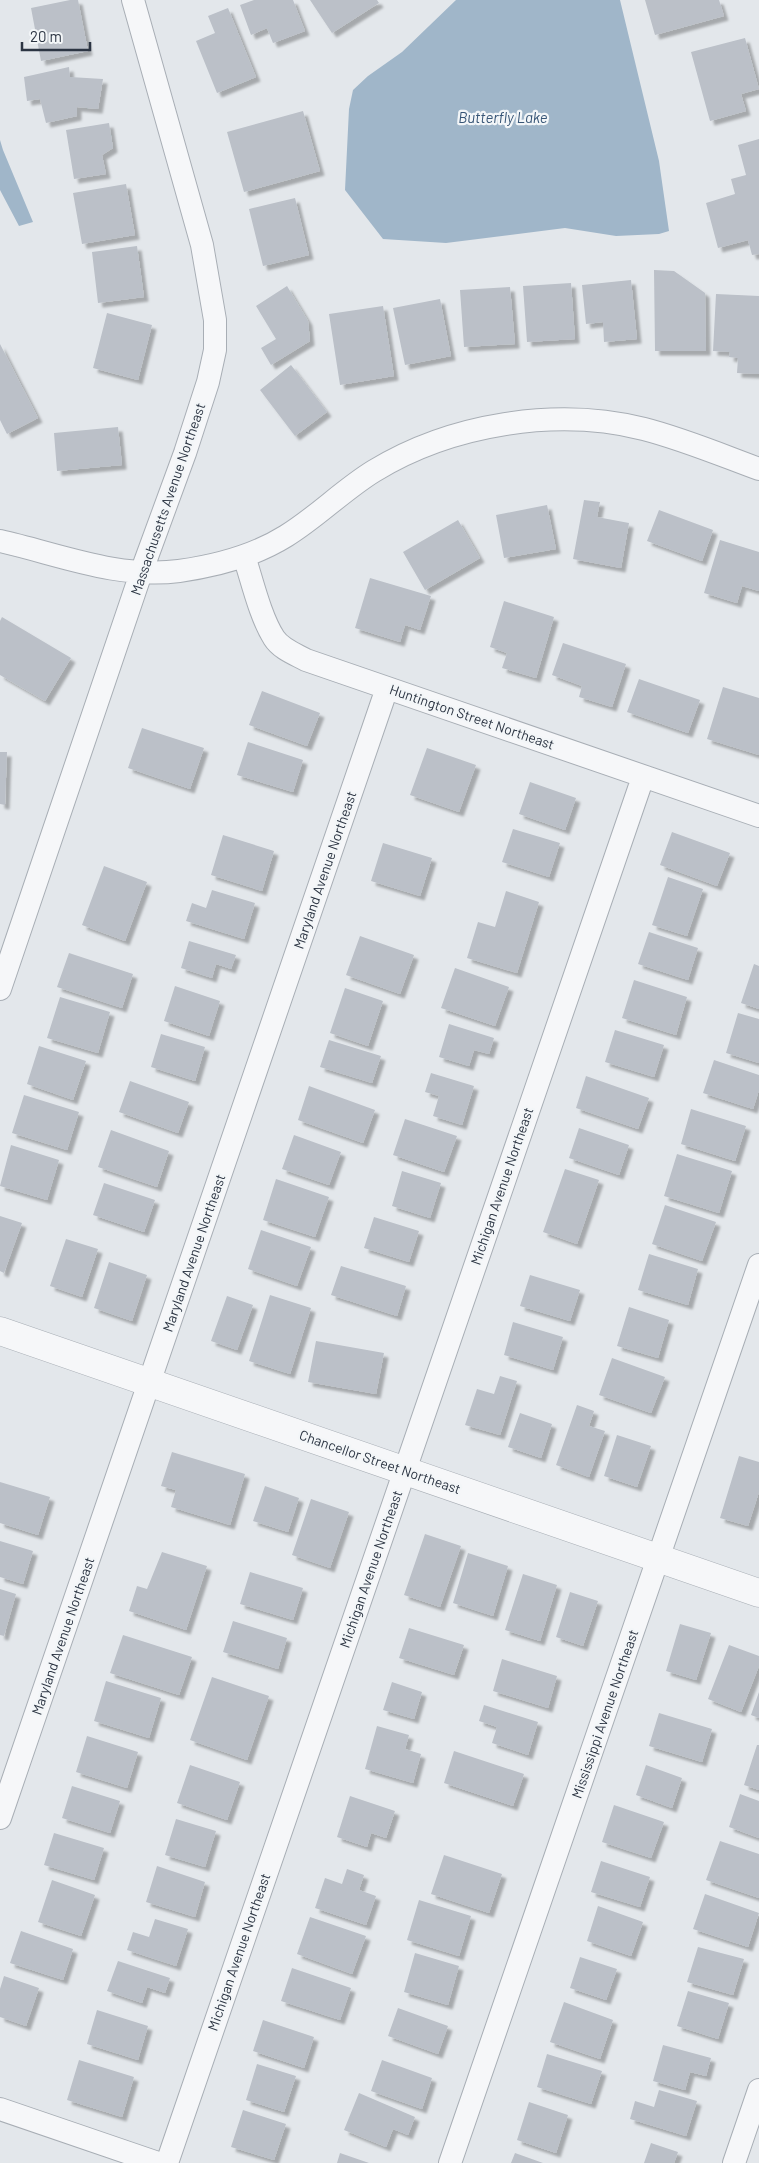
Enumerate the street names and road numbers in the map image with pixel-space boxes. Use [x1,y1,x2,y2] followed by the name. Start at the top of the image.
[127,400,208,597] street label: Massachusetts Avenue Northeast
[388,680,557,753] street label: Huntington Street Northeast
[289,789,360,951] street label: Maryland Avenue Northeast
[467,1105,537,1267] street label: Michigan Avenue Northeast
[158,1172,229,1334] street label: Maryland Avenue Northeast
[297,1426,463,1497] street label: Chancellor Street Northeast
[336,1488,406,1650] street label: Michigan Avenue Northeast
[27,1555,98,1717] street label: Maryland Avenue Northeast
[568,1627,641,1801] street label: Mississippi Avenue Northeast
[204,1871,274,2033] street label: Michigan Avenue Northeast

